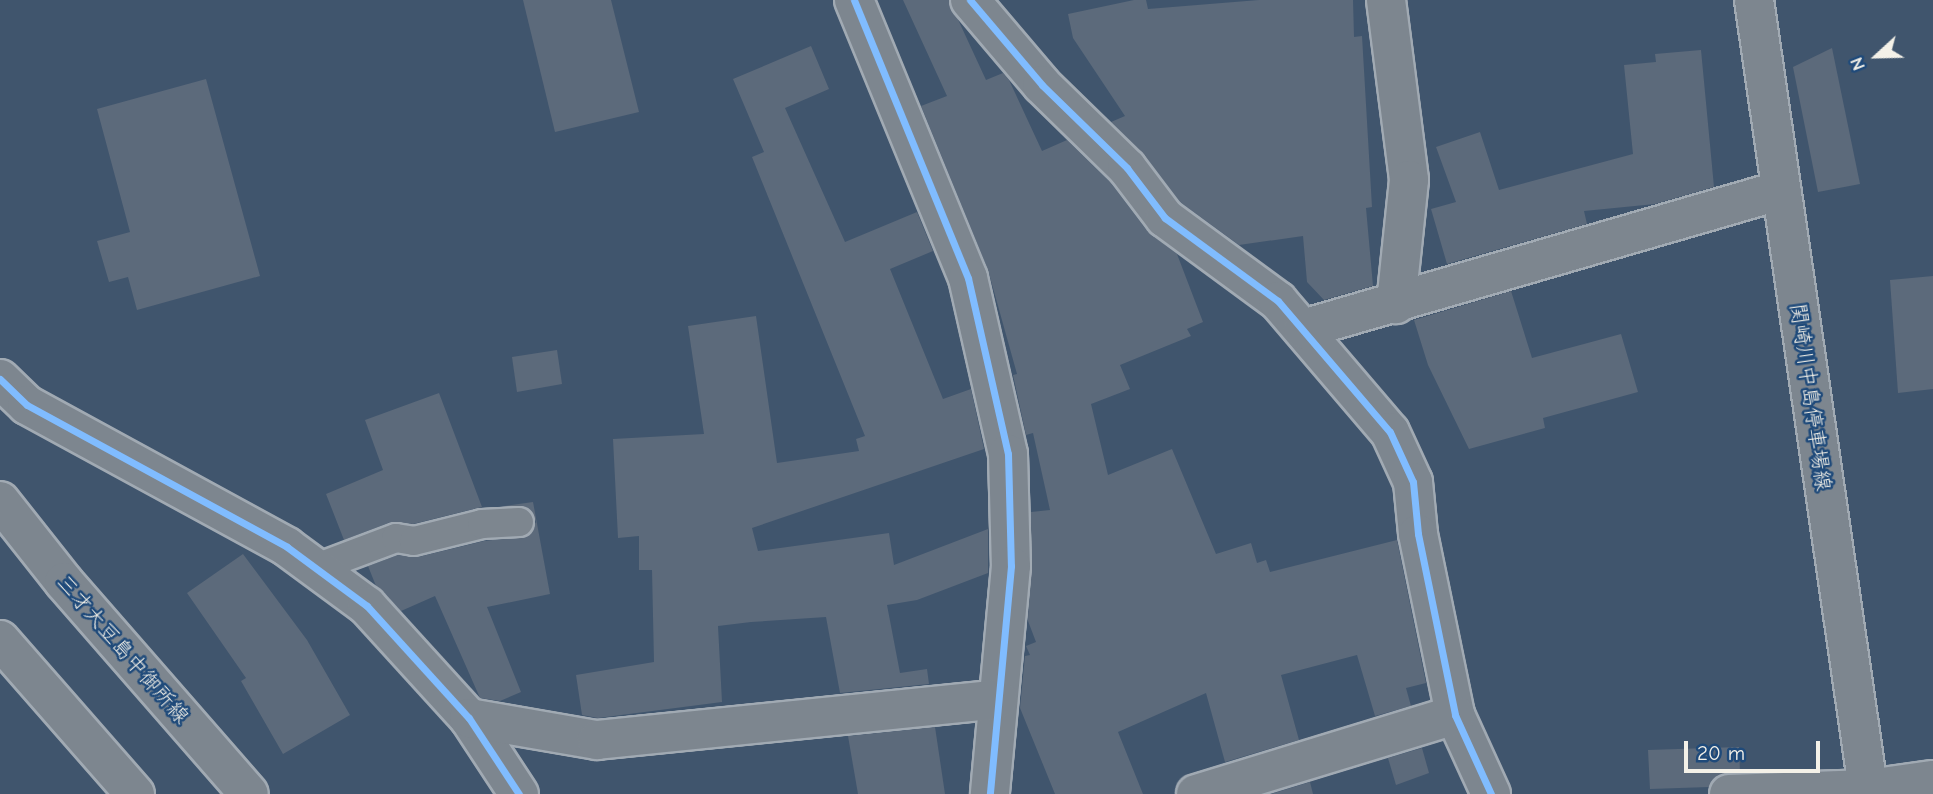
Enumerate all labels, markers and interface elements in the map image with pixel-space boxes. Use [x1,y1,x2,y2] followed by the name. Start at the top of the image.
[1842,21,1912,91] north arrow
[1845,54,1870,74] text: N
[1785,302,1837,492] street label: 関崎川中島停車場線
[51,569,195,729] street label: 三才大豆島中御所線
[1688,728,1825,772] scale bar
[1697,741,1745,765] text: 20 m

